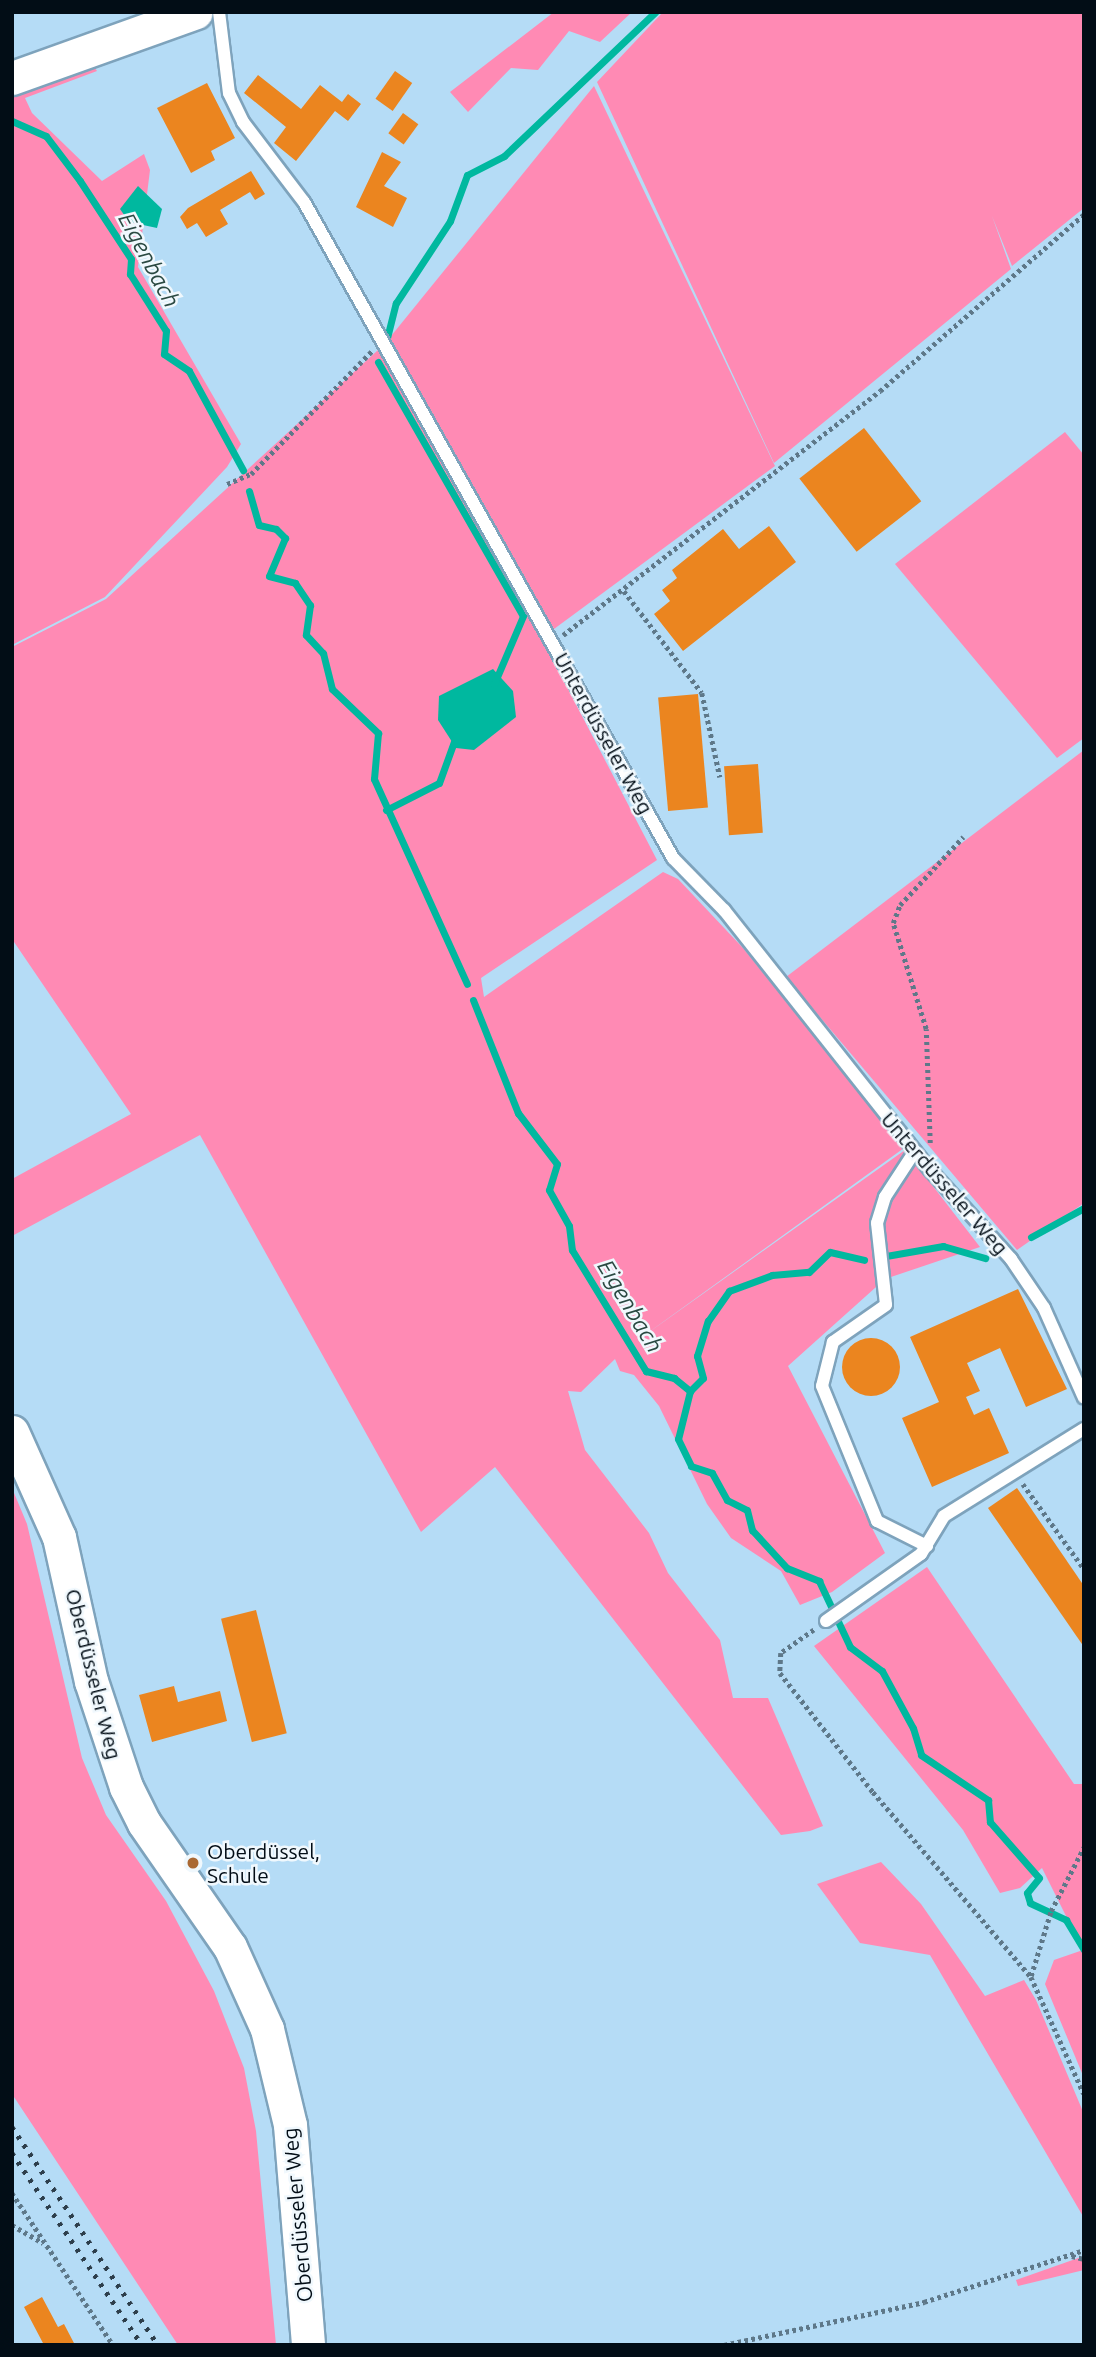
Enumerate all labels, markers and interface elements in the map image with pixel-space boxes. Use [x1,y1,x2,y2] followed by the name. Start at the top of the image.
[113,208,185,312] water label: Eigenbach
[549,648,659,818] street label: Unterdüsseler Weg
[876,1107,1014,1259] street label: Unterdüsseler Weg
[592,1255,668,1357] water label: Eigenbach
[61,1586,127,1762] street label: Oberdüsseler Weg
[207,1838,320,1888] place label: Oberdüssel, Schule
[185,1855,201,1871] marker: Oberdüssel, Schule
[277,2127,317,2303] street label: Oberdüsseler Weg

